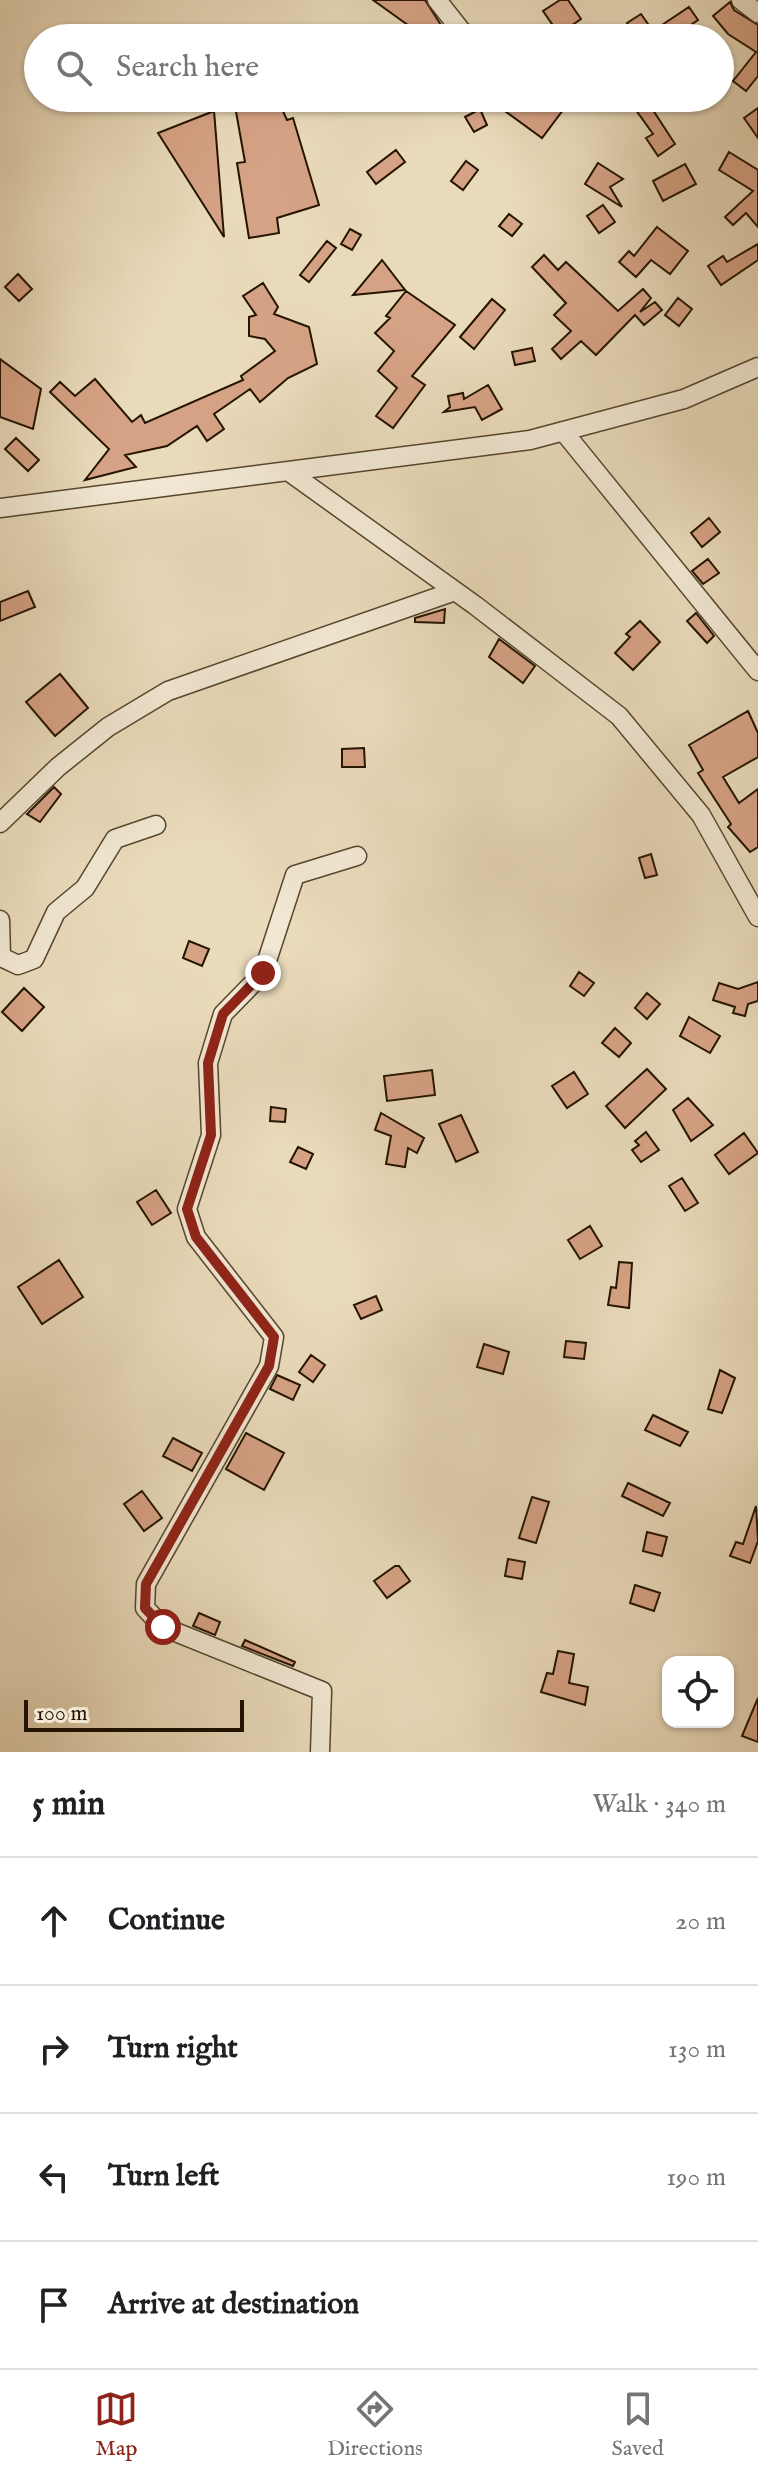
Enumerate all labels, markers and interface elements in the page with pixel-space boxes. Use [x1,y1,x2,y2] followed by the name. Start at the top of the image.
[24,24,734,112] search box
[52,46,96,90] icon: search
[116,49,259,87] text: Search here
[245,955,281,991] route end
[145,1609,181,1645] route start
[662,1656,734,1728] map controls
[662,1656,734,1728] button: locate
[24,1696,244,1732] scale bar
[36,1700,88,1728] text: 100 m
[32,1783,105,1826] text: 5 min
[592,1788,726,1821] text: Walk · 340 m
[32,1899,76,1943] icon: ahead
[108,1902,225,1940] text: Continue
[675,1905,726,1938] text: 20 m
[32,2027,76,2071] icon: right
[108,2030,238,2068] text: Turn right
[668,2033,726,2066] text: 130 m
[32,2155,76,2199] icon: left
[108,2158,219,2196] text: Turn left
[666,2161,726,2194] text: 190 m
[32,2283,76,2327] icon: arrive
[108,2286,359,2324] text: Arrive at destination
[94,2387,138,2463] tab: Map
[327,2387,423,2463] tab: Directions
[612,2387,664,2463] tab: Saved

